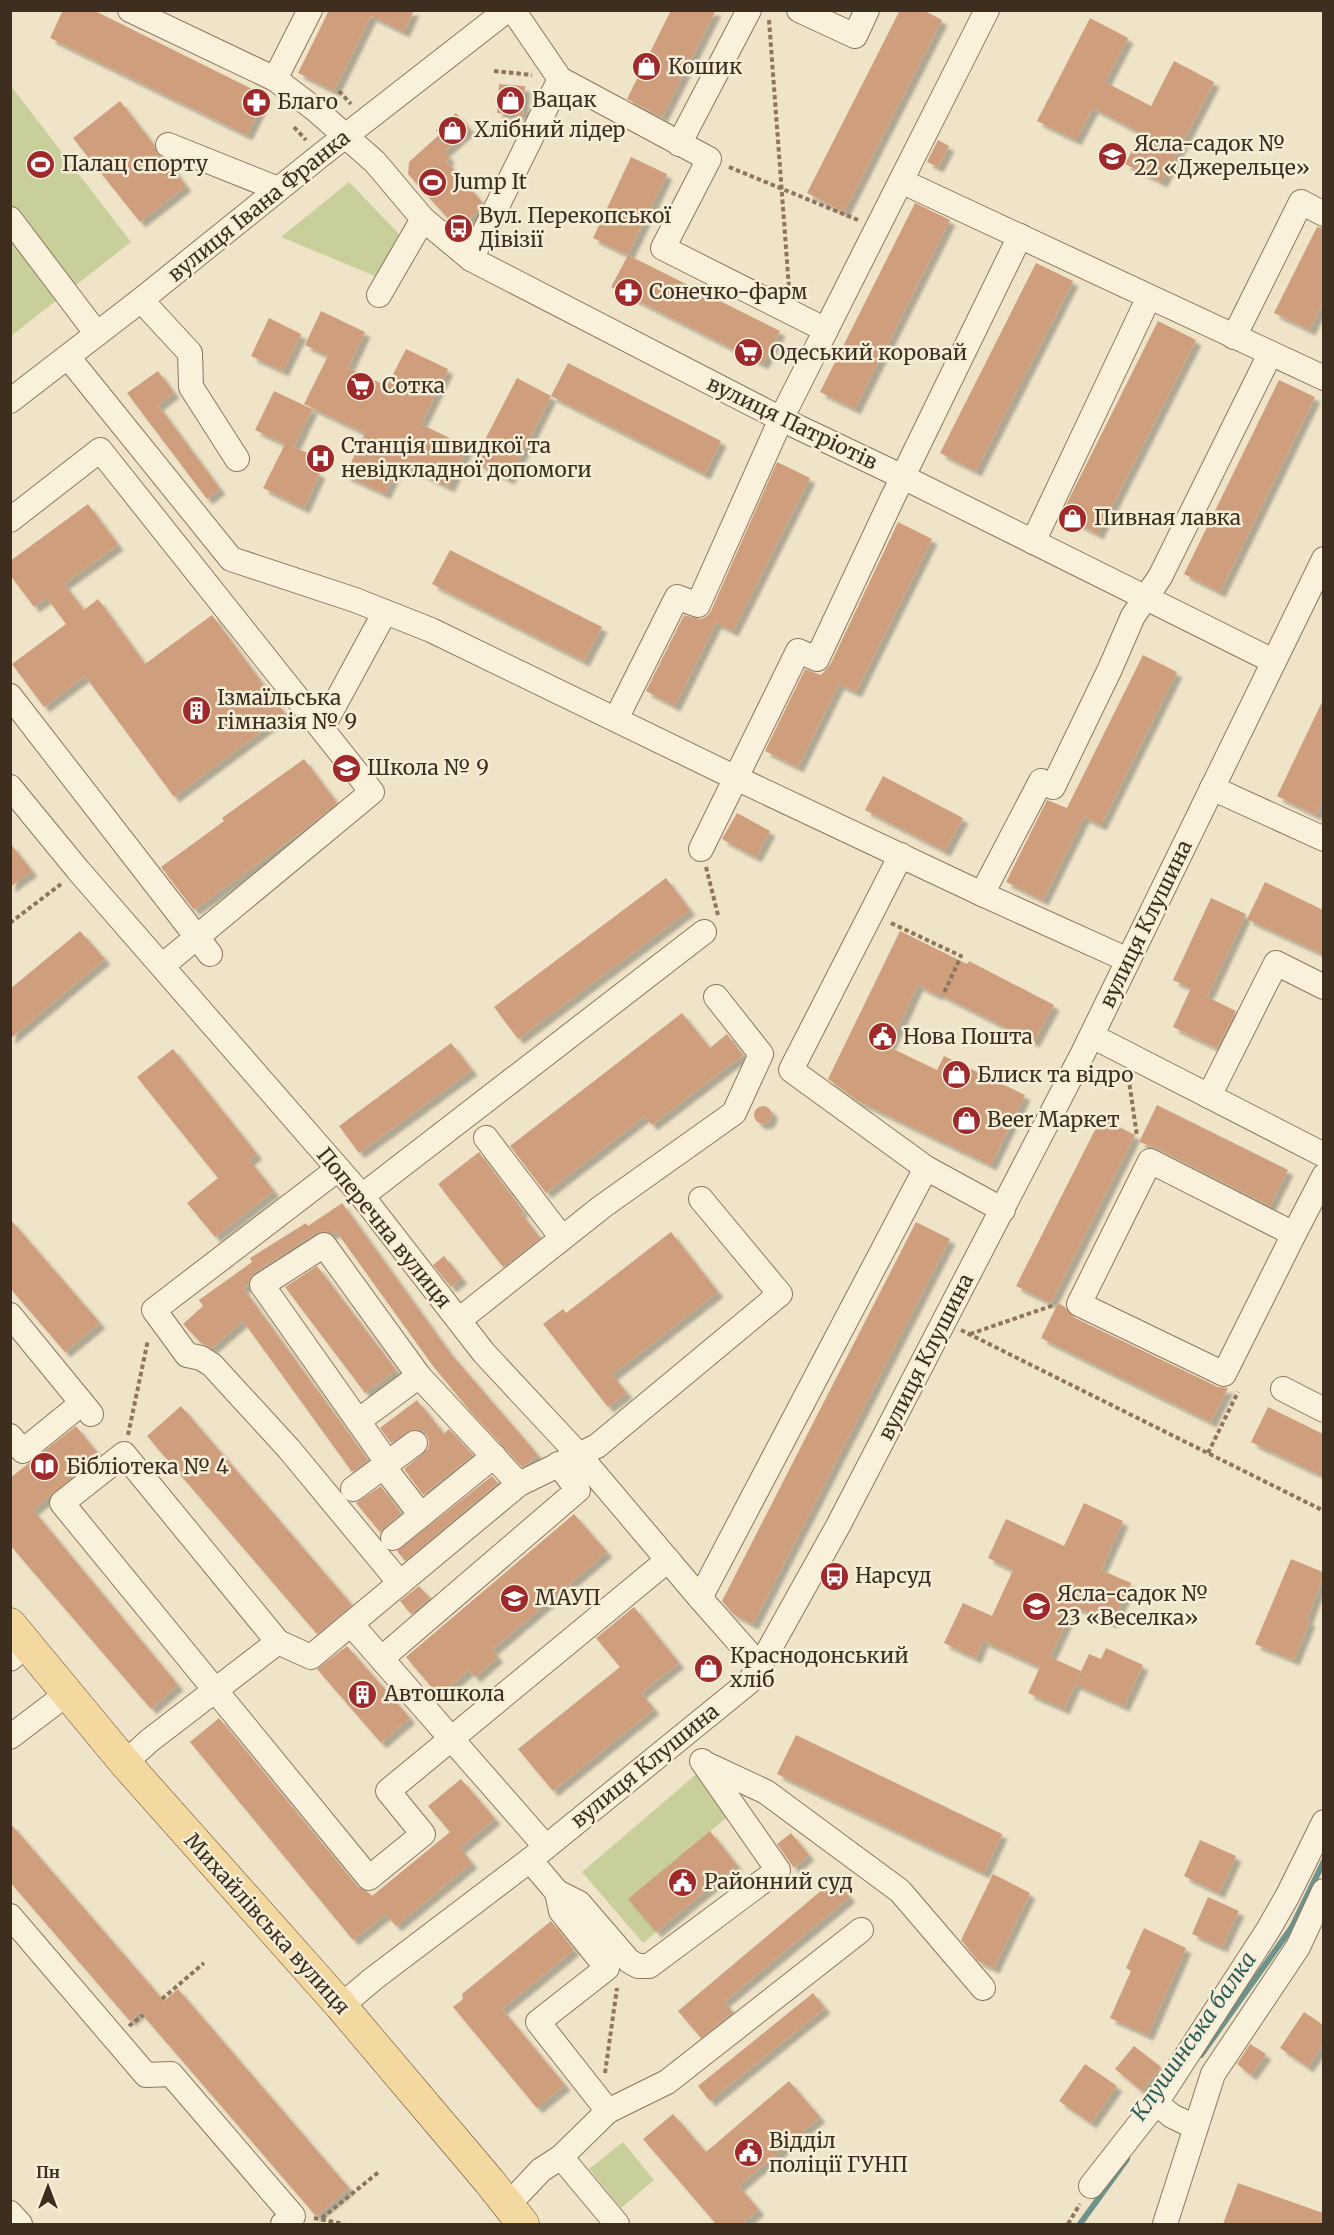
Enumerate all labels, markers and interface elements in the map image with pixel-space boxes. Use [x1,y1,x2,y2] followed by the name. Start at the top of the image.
[631,51,663,83] shop icon: Кошик
[668,53,742,80] place label: Кошик
[495,84,527,116] shop icon: Вацак
[240,86,272,118] pharmacy icon: Благо
[532,86,597,113] place label: Вацак
[277,88,338,115] place label: Благо
[437,114,469,146] shop icon: Хлібний лідер
[474,116,626,143] place label: Хлібний лідер
[162,124,355,287] street label: вулиця Івана Франка
[1134,130,1310,181] place label: Ясла-садок № 22 «Джерельце»
[1097,140,1129,172] school or university icon: Ясла-садок № 22 «Джерельце»
[25,148,57,180] sports icon: Палац спорту
[62,150,209,177] place label: Палац спорту
[416,166,448,198] sports icon: Jump It
[452,168,527,195] place label: Jump It
[479,202,671,253] place label: Вул. Перекопської Дівізії
[442,212,474,244] bus stop icon: Вул. Перекопської Дівізії
[612,276,644,308] pharmacy icon: Сонечко-фарм
[649,278,808,305] place label: Сонечко-фарм
[733,337,765,369] supermarket icon: Одеський коровай
[770,339,967,366] place label: Одеський коровай
[345,370,377,402] supermarket icon: Сотка
[703,370,882,476] street label: вулиця Патріотів
[382,372,445,399] place label: Сотка
[341,432,592,483] place label: Станція швидкої та невідкладної допомоги
[304,442,336,474] hospital icon: Станція швидкої та невідкладної допомоги
[1057,502,1089,534] shop icon: Пивная лавка
[1094,504,1241,531] place label: Пивная лавка
[217,684,357,735] place label: Ізмаїльська гімназія № 9
[180,694,212,726] building icon: Ізмаїльська гімназія № 9
[330,752,362,784] school or university icon: Школа № 9
[367,754,489,781] place label: Школа № 9
[1093,836,1198,1012] street label: вулиця Клушина
[866,1021,898,1053] public building icon: Нова Пошта
[903,1023,1033,1050] place label: Нова Пошта
[940,1059,972,1091] shop icon: Блиск та відро
[977,1061,1133,1088] place label: Блиск та відро
[950,1104,982,1136] shop icon: Beer Маркет
[987,1106,1120,1133] place label: Beer Маркет
[311,1142,458,1314] street label: Поперечна вулиця
[872,1269,979,1445] street label: вулиця Клушина
[29,1451,61,1483] library icon: Бібліотека № 4
[66,1453,229,1480] place label: Бібліотека № 4
[818,1560,850,1592] bus stop icon: Нарсуд
[855,1562,932,1589] place label: Нарсуд
[1057,1580,1209,1631] place label: Ясла-садок № 23 «Веселка»
[498,1582,530,1614] school or university icon: МАУП
[535,1584,601,1611] place label: МАУП
[1020,1590,1052,1622] school or university icon: Ясла-садок № 23 «Веселка»
[730,1642,909,1693] place label: Краснодонський хліб
[693,1652,725,1684] shop icon: Краснодонський хліб
[347,1678,379,1710] building icon: Автошкола
[383,1680,505,1707] place label: Автошкола
[565,1697,724,1834] street label: вулиця Клушина
[179,1827,356,2020] street label: Михайлівська вулиця
[667,1866,699,1898] public building icon: Районний суд
[704,1868,853,1895] place label: Районний суд
[1124,1946,1262,2126] water label: Клушинська балка
[769,2127,908,2178] place label: Відділ поліції ГУНП
[732,2137,764,2169] public building icon: Відділ поліції ГУНП
[18,2157,78,2217] north arrow
[36,2162,60,2182] text: Пн

